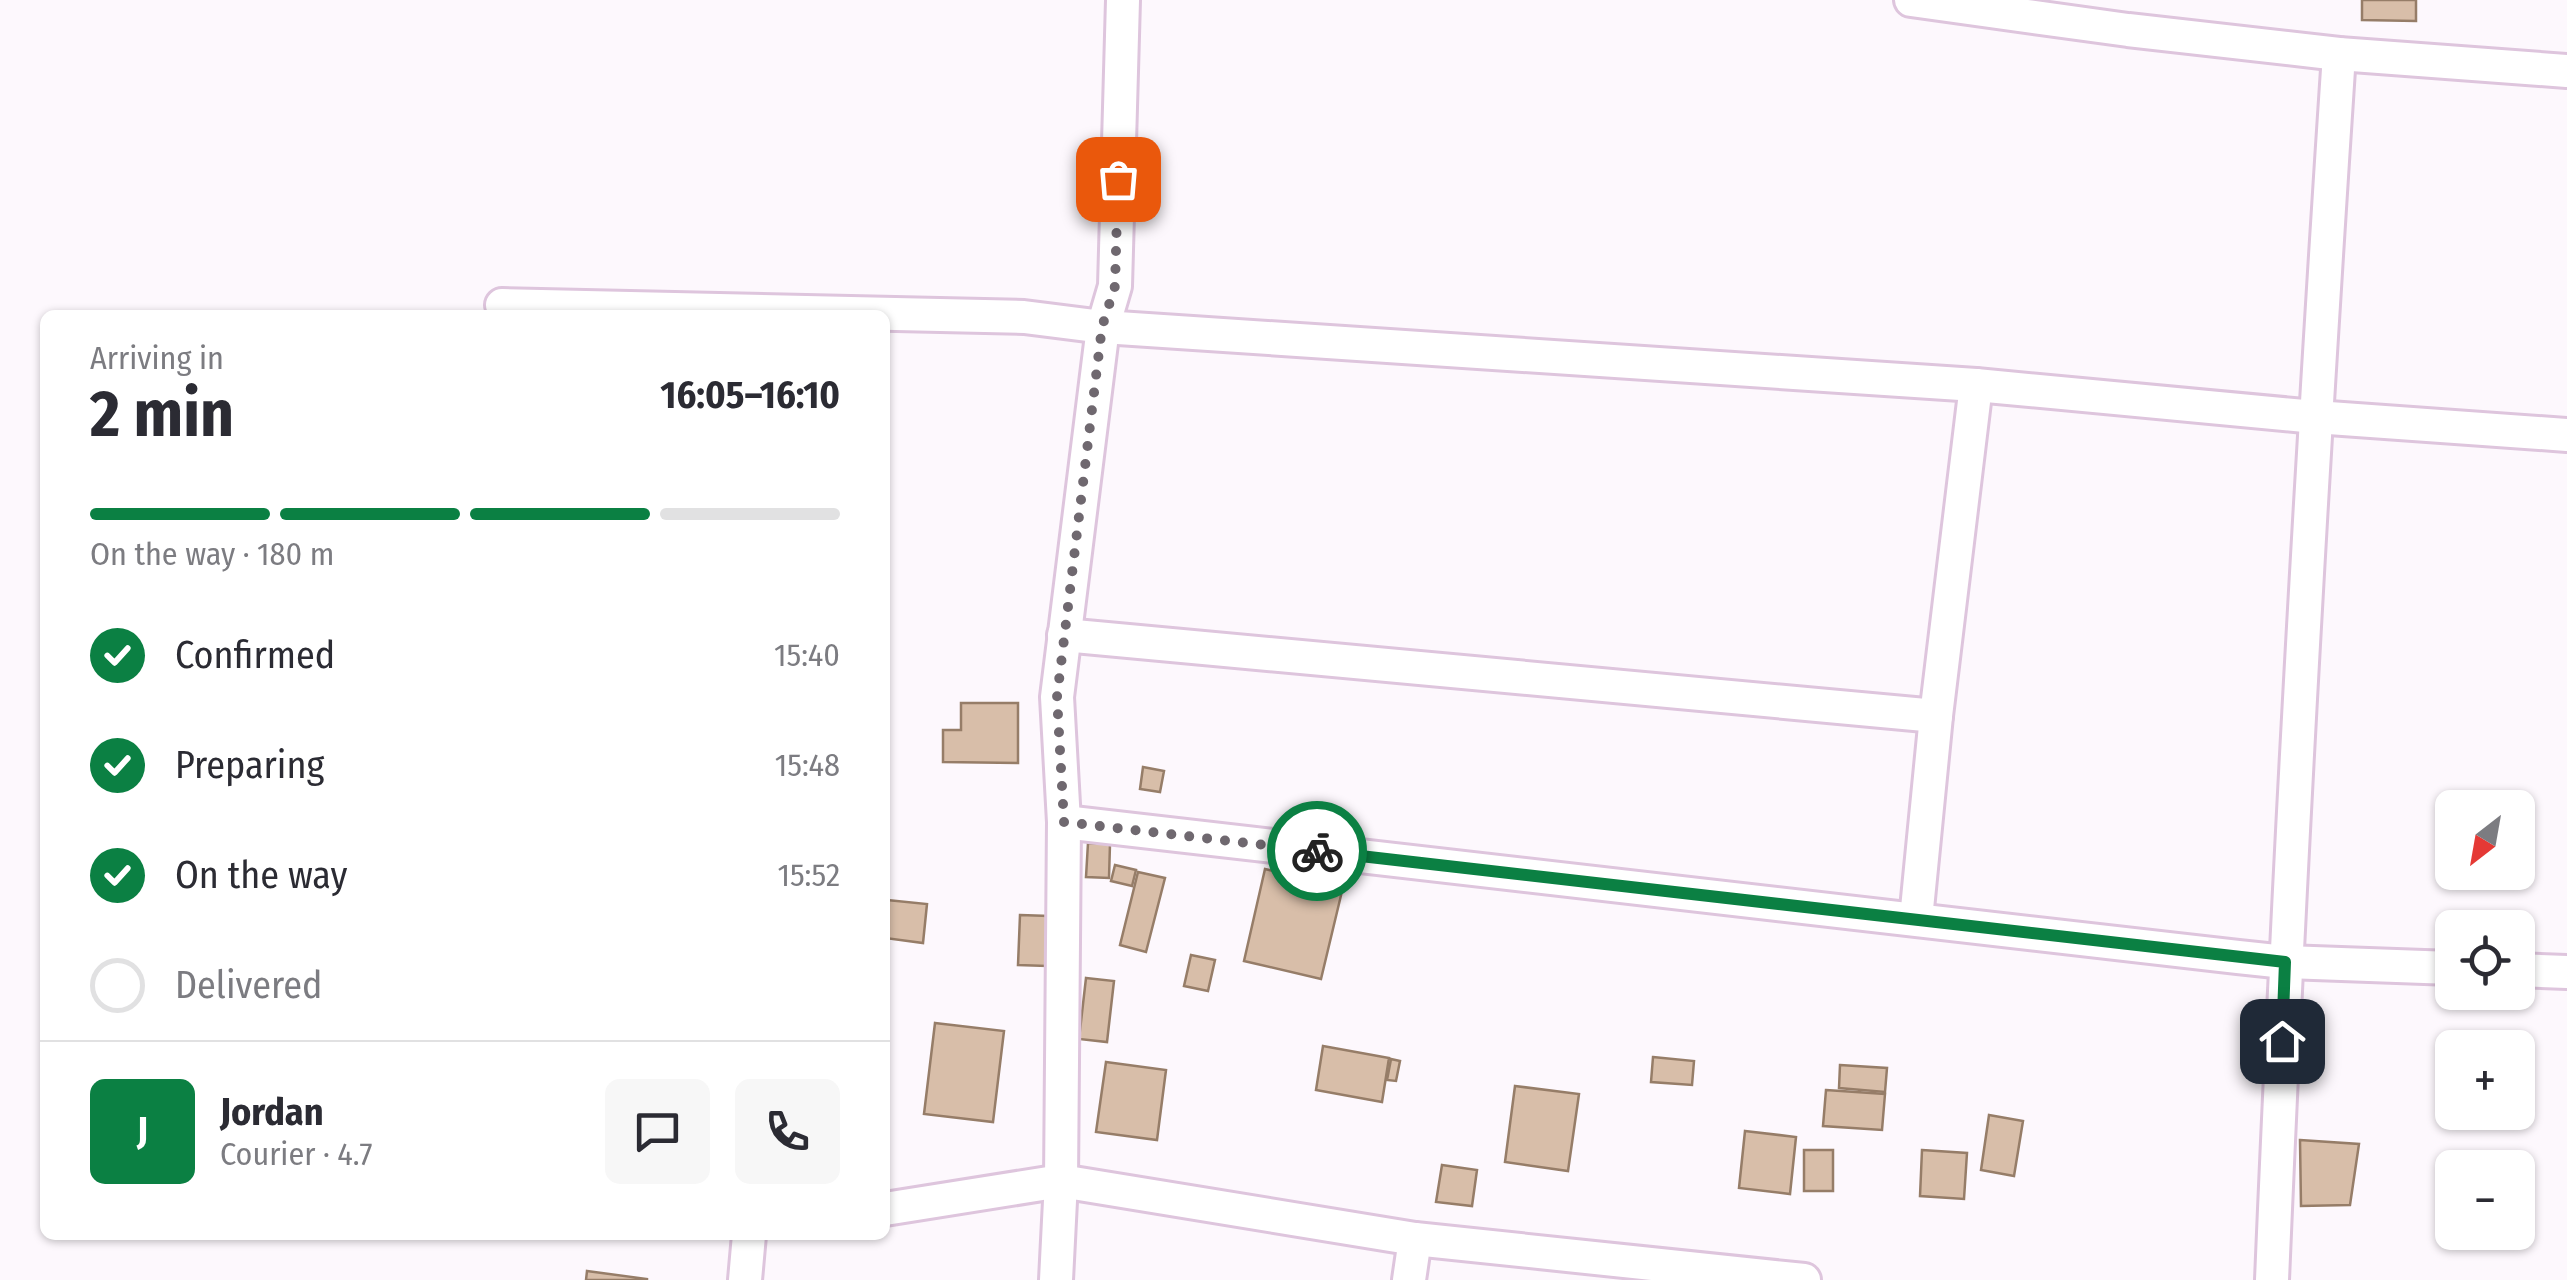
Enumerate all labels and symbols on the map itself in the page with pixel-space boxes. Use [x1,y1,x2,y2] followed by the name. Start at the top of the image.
[1076,137,1161,222] pin
[2435,790,2535,890] north arrow
[1267,801,1367,901] courier
[2240,999,2325,1084] pin

